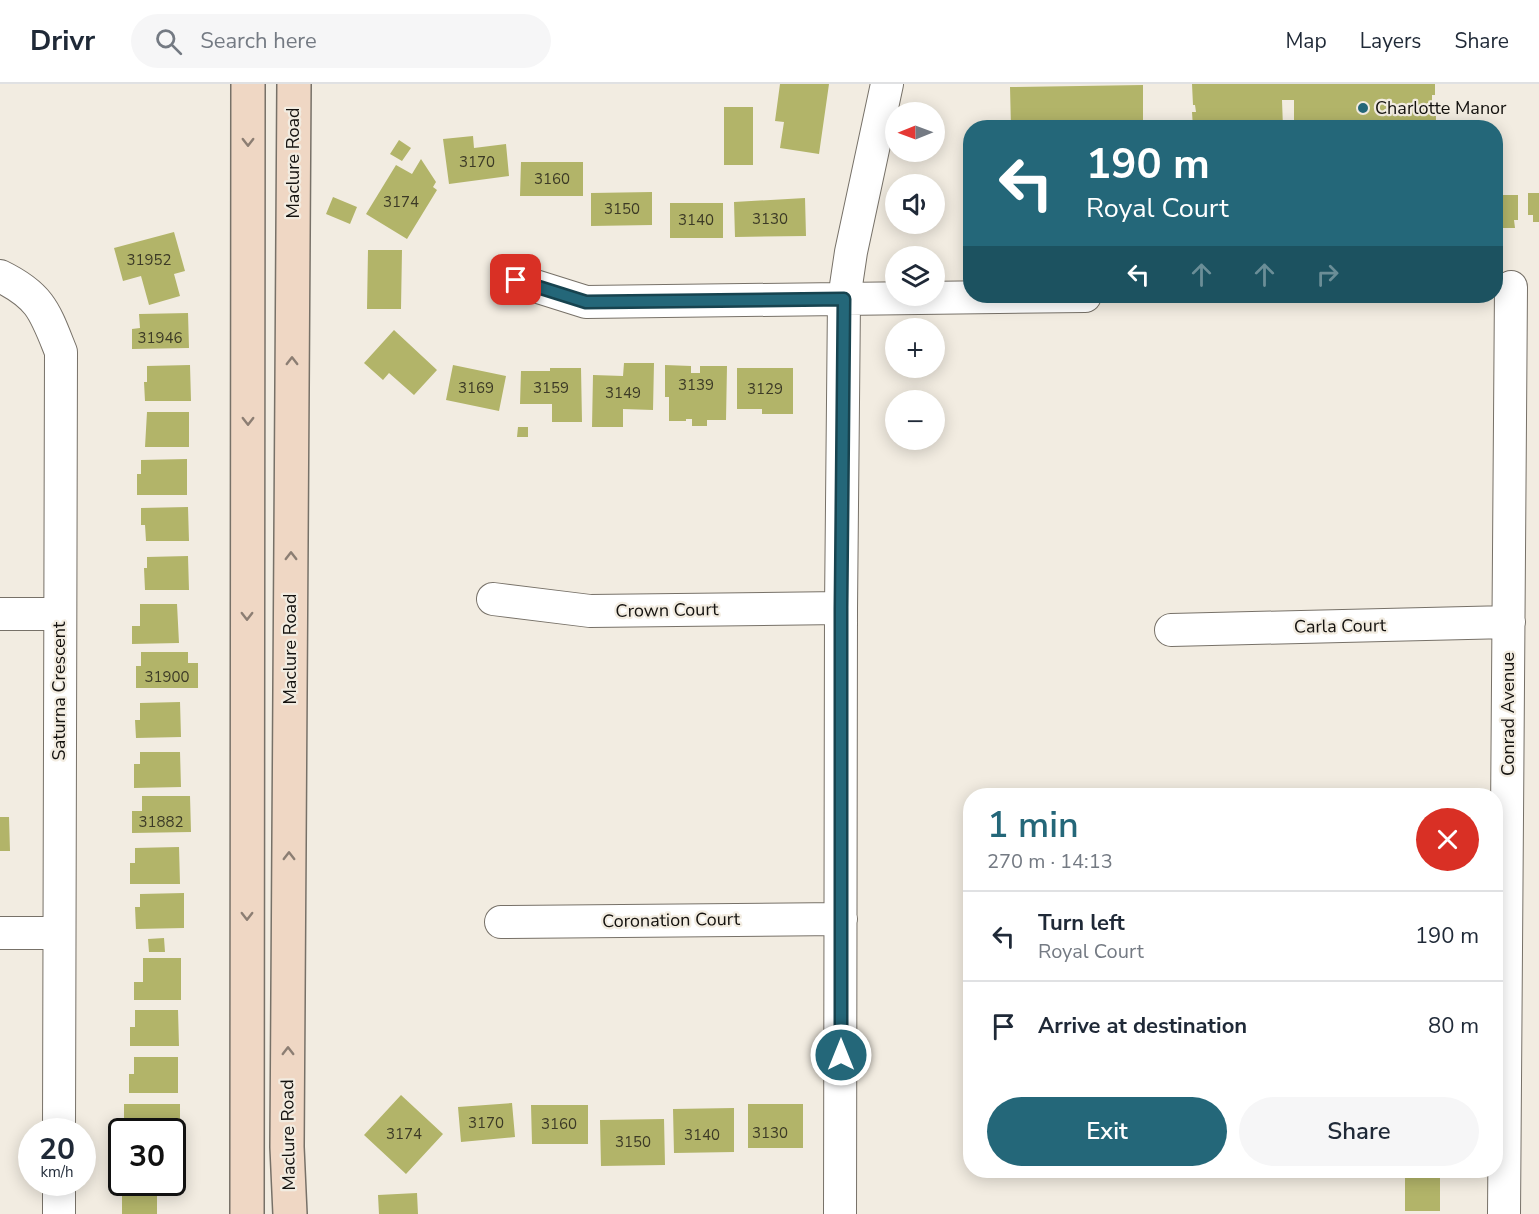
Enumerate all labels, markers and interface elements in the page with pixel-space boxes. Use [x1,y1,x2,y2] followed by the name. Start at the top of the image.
[131,14,551,68] search box
[30,22,95,60] text: Drivr
[152,25,185,58] icon: search
[200,26,317,56] text: Search here
[1285,27,1327,55] text: Map
[1360,27,1421,55] text: Layers
[1454,27,1509,55] text: Share
[1375,96,1507,120] place label: Charlotte Manor
[1356,101,1370,115] marker: Charlotte Manor
[885,102,945,162] north arrow
[885,102,945,450] map controls
[281,107,305,219] street label: Maclure Road
[1086,136,1210,193] text: 190 m
[242,138,254,147] one-way arrow
[987,144,1065,222] icon: left
[459,152,495,172] house number: 3170
[534,169,570,189] house number: 3160
[885,174,945,234] button: sound
[1086,190,1229,227] text: Royal Court
[383,192,419,212] house number: 3174
[604,199,640,219] house number: 3150
[752,209,788,229] house number: 3130
[678,210,714,230] house number: 3140
[885,246,945,306] button: layers
[126,250,172,270] house number: 31952
[490,254,541,305] pin
[1122,258,1155,291] icon: left
[1185,258,1218,291] icon: ahead
[1248,258,1281,291] icon: ahead
[1311,258,1344,291] icon: right
[499,263,532,296] icon: arrive
[885,318,945,378] button: +
[137,328,183,348] house number: 31946
[286,356,298,365] one-way arrow
[678,375,714,395] house number: 3139
[458,378,494,398] house number: 3169
[533,378,569,398] house number: 3159
[747,379,783,399] house number: 3129
[605,383,641,403] house number: 3149
[885,390,945,450] button: −
[242,417,254,426] one-way arrow
[285,551,297,560] one-way arrow
[278,593,302,705] street label: Maclure Road
[615,597,719,623] street label: Crown Court
[241,612,253,621] one-way arrow
[1294,613,1387,639] street label: Carla Court
[47,621,71,760] street label: Saturna Crescent
[1496,652,1520,776] street label: Conrad Avenue
[144,667,190,687] house number: 31900
[987,801,1079,850] text: 1 min
[1416,808,1479,871] button: close
[138,812,184,832] house number: 31882
[987,848,1113,875] text: 270 m · 14:13
[283,851,295,860] one-way arrow
[602,907,741,933] street label: Coronation Court
[1038,908,1125,938] text: Turn left
[241,912,253,921] one-way arrow
[987,920,1020,953] icon: left
[1415,921,1479,951] text: 190 m
[1038,938,1144,965] text: Royal Court
[987,1010,1020,1043] icon: arrive
[1038,1011,1247,1041] text: Arrive at destination
[1428,1011,1479,1041] text: 80 m
[809,1023,873,1087] position arrow
[282,1046,294,1055] one-way arrow
[275,1079,301,1191] street label: Maclure Road
[987,1097,1227,1166] button: Exit
[1239,1097,1479,1166] button: Share
[468,1113,504,1133] house number: 3170
[541,1114,577,1134] house number: 3160
[108,1118,186,1196] speed limit sign: 30
[752,1123,788,1143] house number: 3130
[386,1124,422,1144] house number: 3174
[684,1125,720,1145] house number: 3140
[39,1129,75,1170] text: 20
[615,1132,651,1152] house number: 3150
[40,1162,74,1182] text: km/h

